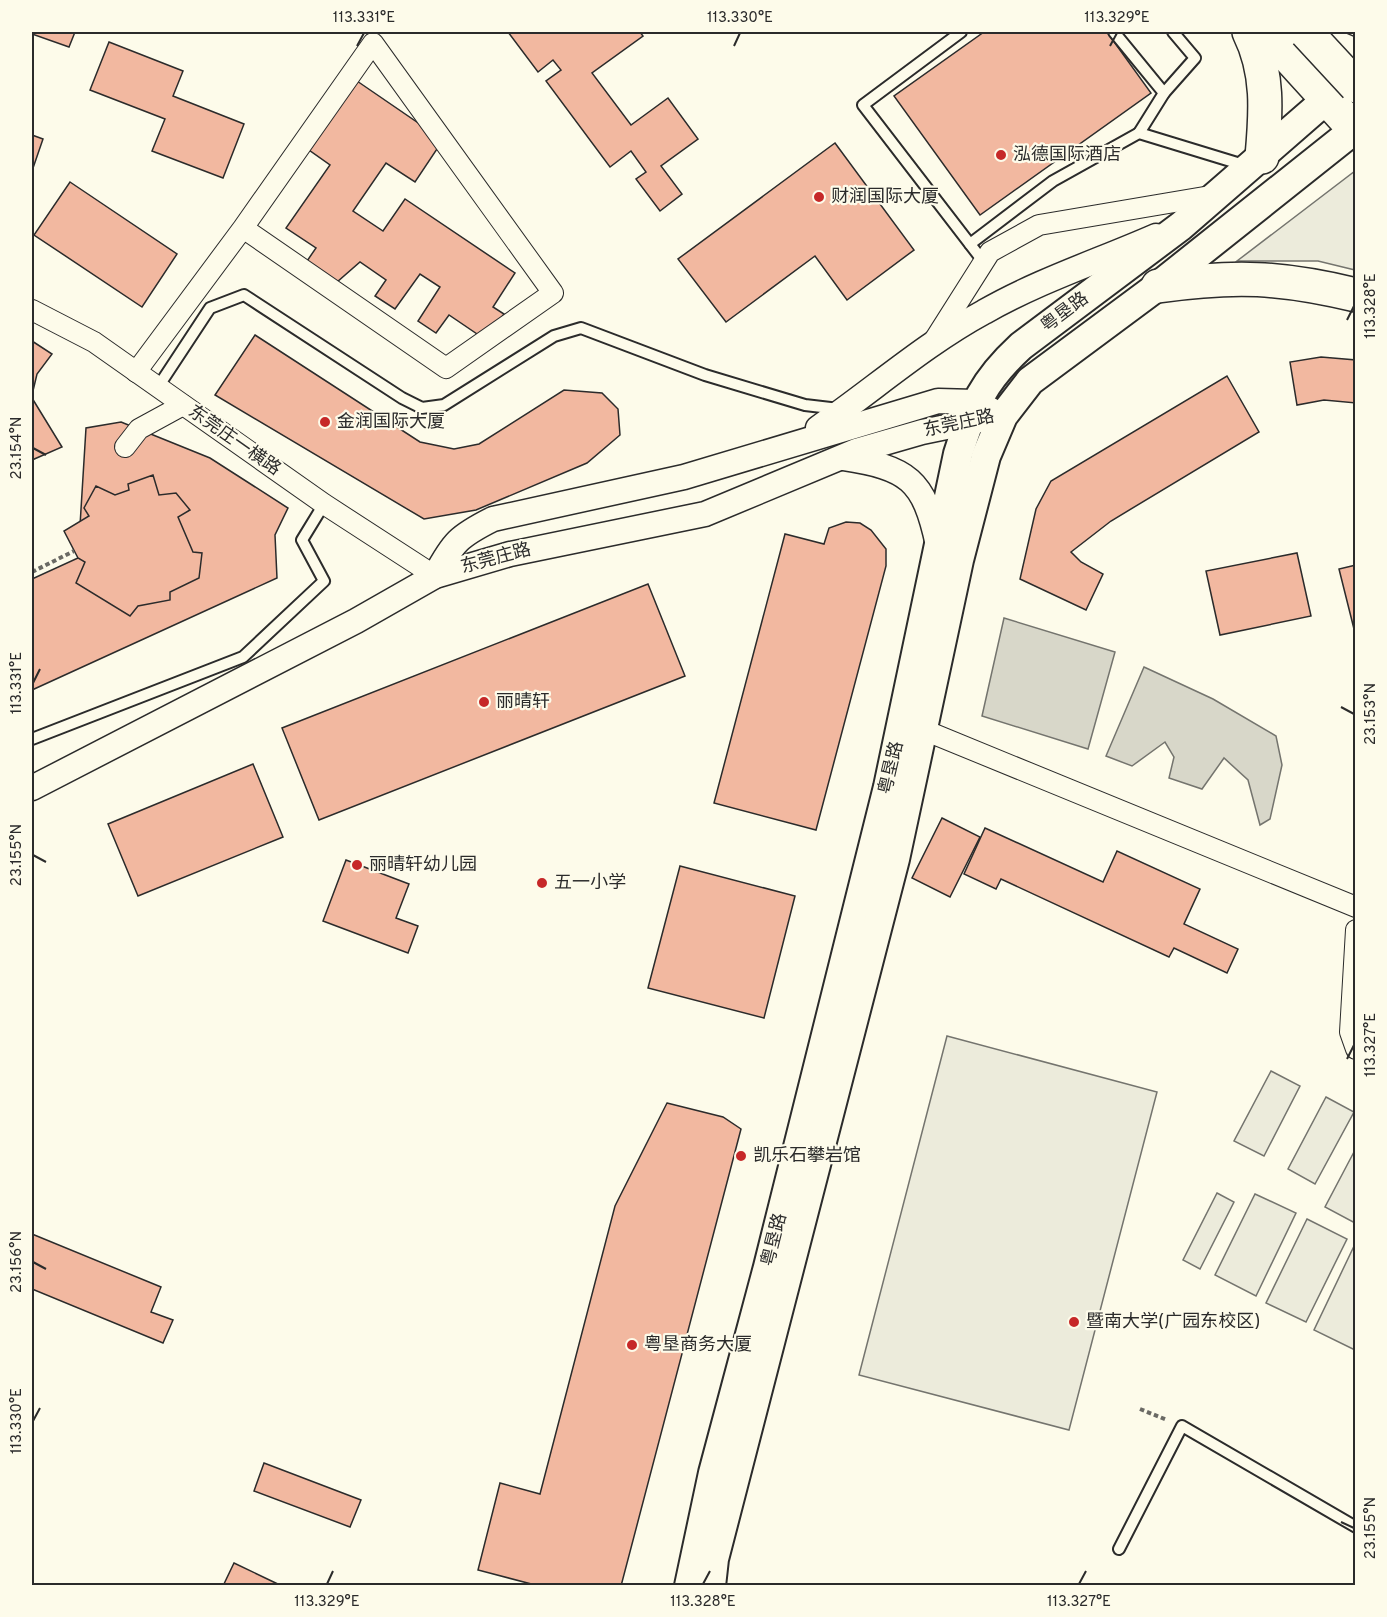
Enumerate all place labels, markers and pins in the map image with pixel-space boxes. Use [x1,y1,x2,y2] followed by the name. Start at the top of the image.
[1013,144,1121,167] place label: 泓德国际酒店
[994,148,1008,162] marker: 泓德国际酒店
[831,186,939,209] place label: 财润国际大厦
[812,190,826,204] marker: 财润国际大厦
[337,411,445,434] place label: 金润国际大厦
[318,415,332,429] marker: 金润国际大厦
[496,691,550,714] place label: 丽晴轩
[477,695,491,709] marker: 丽晴轩
[369,854,477,877] place label: 丽晴轩幼儿园
[350,858,364,872] marker: 丽晴轩幼儿园
[554,872,626,895] place label: 五一小学
[535,876,549,890] marker: 五一小学
[753,1145,861,1168] place label: 凯乐石攀岩馆
[734,1149,748,1163] marker: 凯乐石攀岩馆
[1086,1311,1260,1334] place label: 暨南大学(广园东校区)
[1067,1315,1081,1329] marker: 暨南大学(广园东校区)
[644,1334,752,1357] place label: 粤垦商务大厦
[625,1338,639,1352] marker: 粤垦商务大厦

